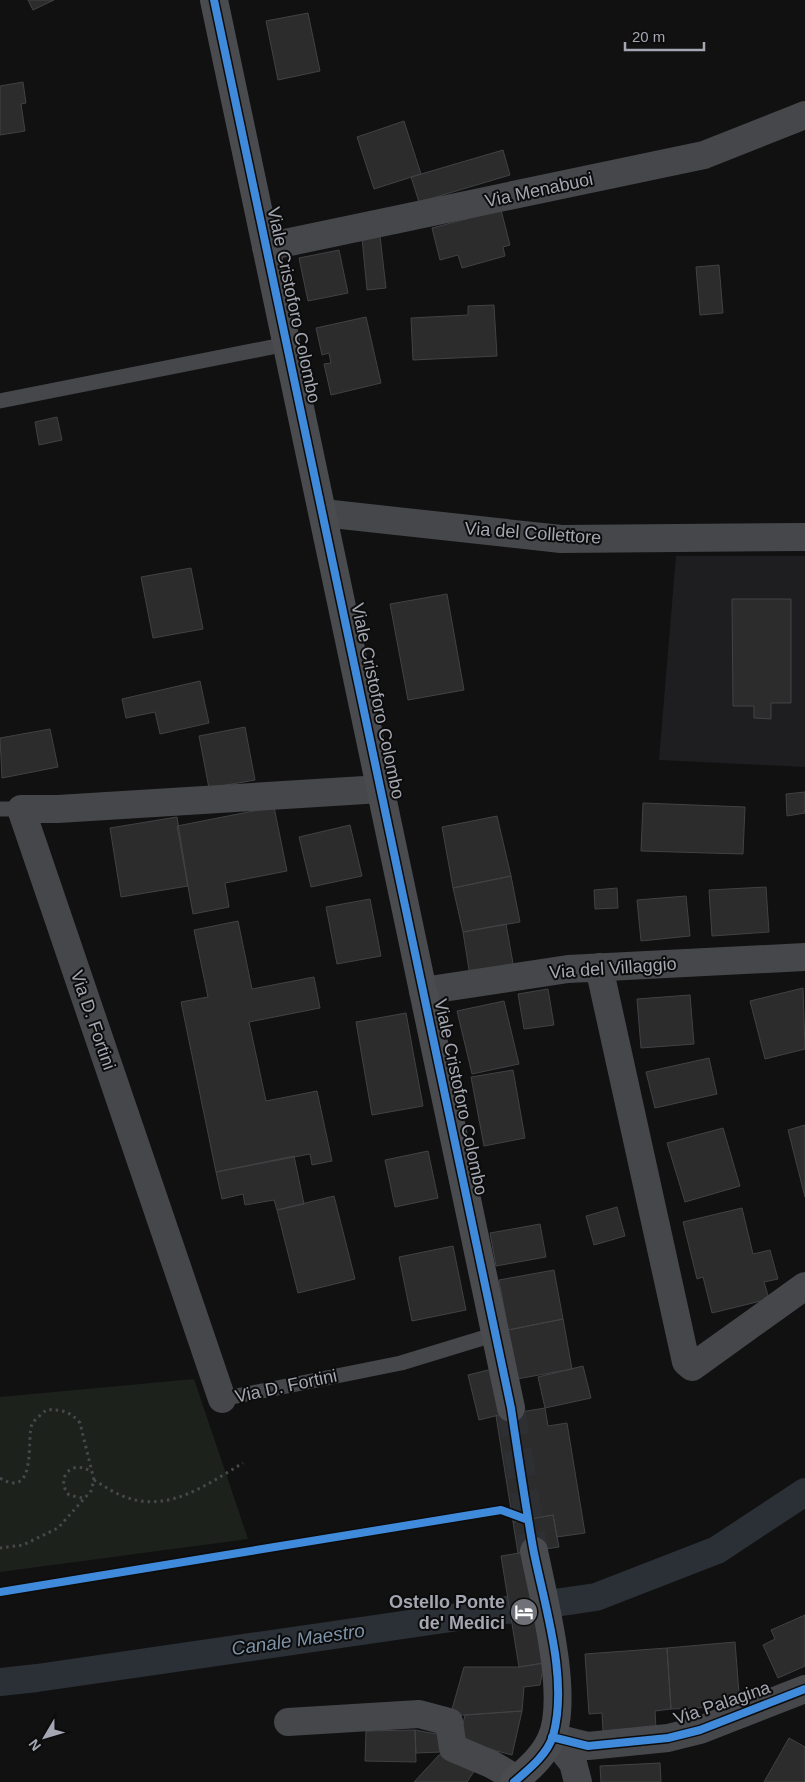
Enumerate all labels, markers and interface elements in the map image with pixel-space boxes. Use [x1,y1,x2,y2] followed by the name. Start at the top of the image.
[625,20,704,52] scale bar
[632,28,665,45] text: 20 m
[483,169,595,211] street label: Via Menabuoi
[263,205,325,405] street label: Viale Cristoforo Colombo
[464,518,602,548] street label: Via del Collettore
[347,601,409,801] street label: Viale Cristoforo Colombo
[549,954,677,982] street label: Via del Villaggio
[67,968,119,1072] street label: Via D. Fortini
[430,997,492,1197] street label: Viale Cristoforo Colombo
[233,1365,339,1407] street label: Via D. Fortini
[389,1592,505,1633] place label: Ostello Ponte de' Medici
[509,1597,539,1627] hotel icon: Ostello Ponte de' Medici
[230,1620,366,1659] water label: Canale Maestro
[671,1677,774,1729] street label: Via Palagina
[20,1712,70,1762] north arrow
[25,1736,44,1754] text: N

